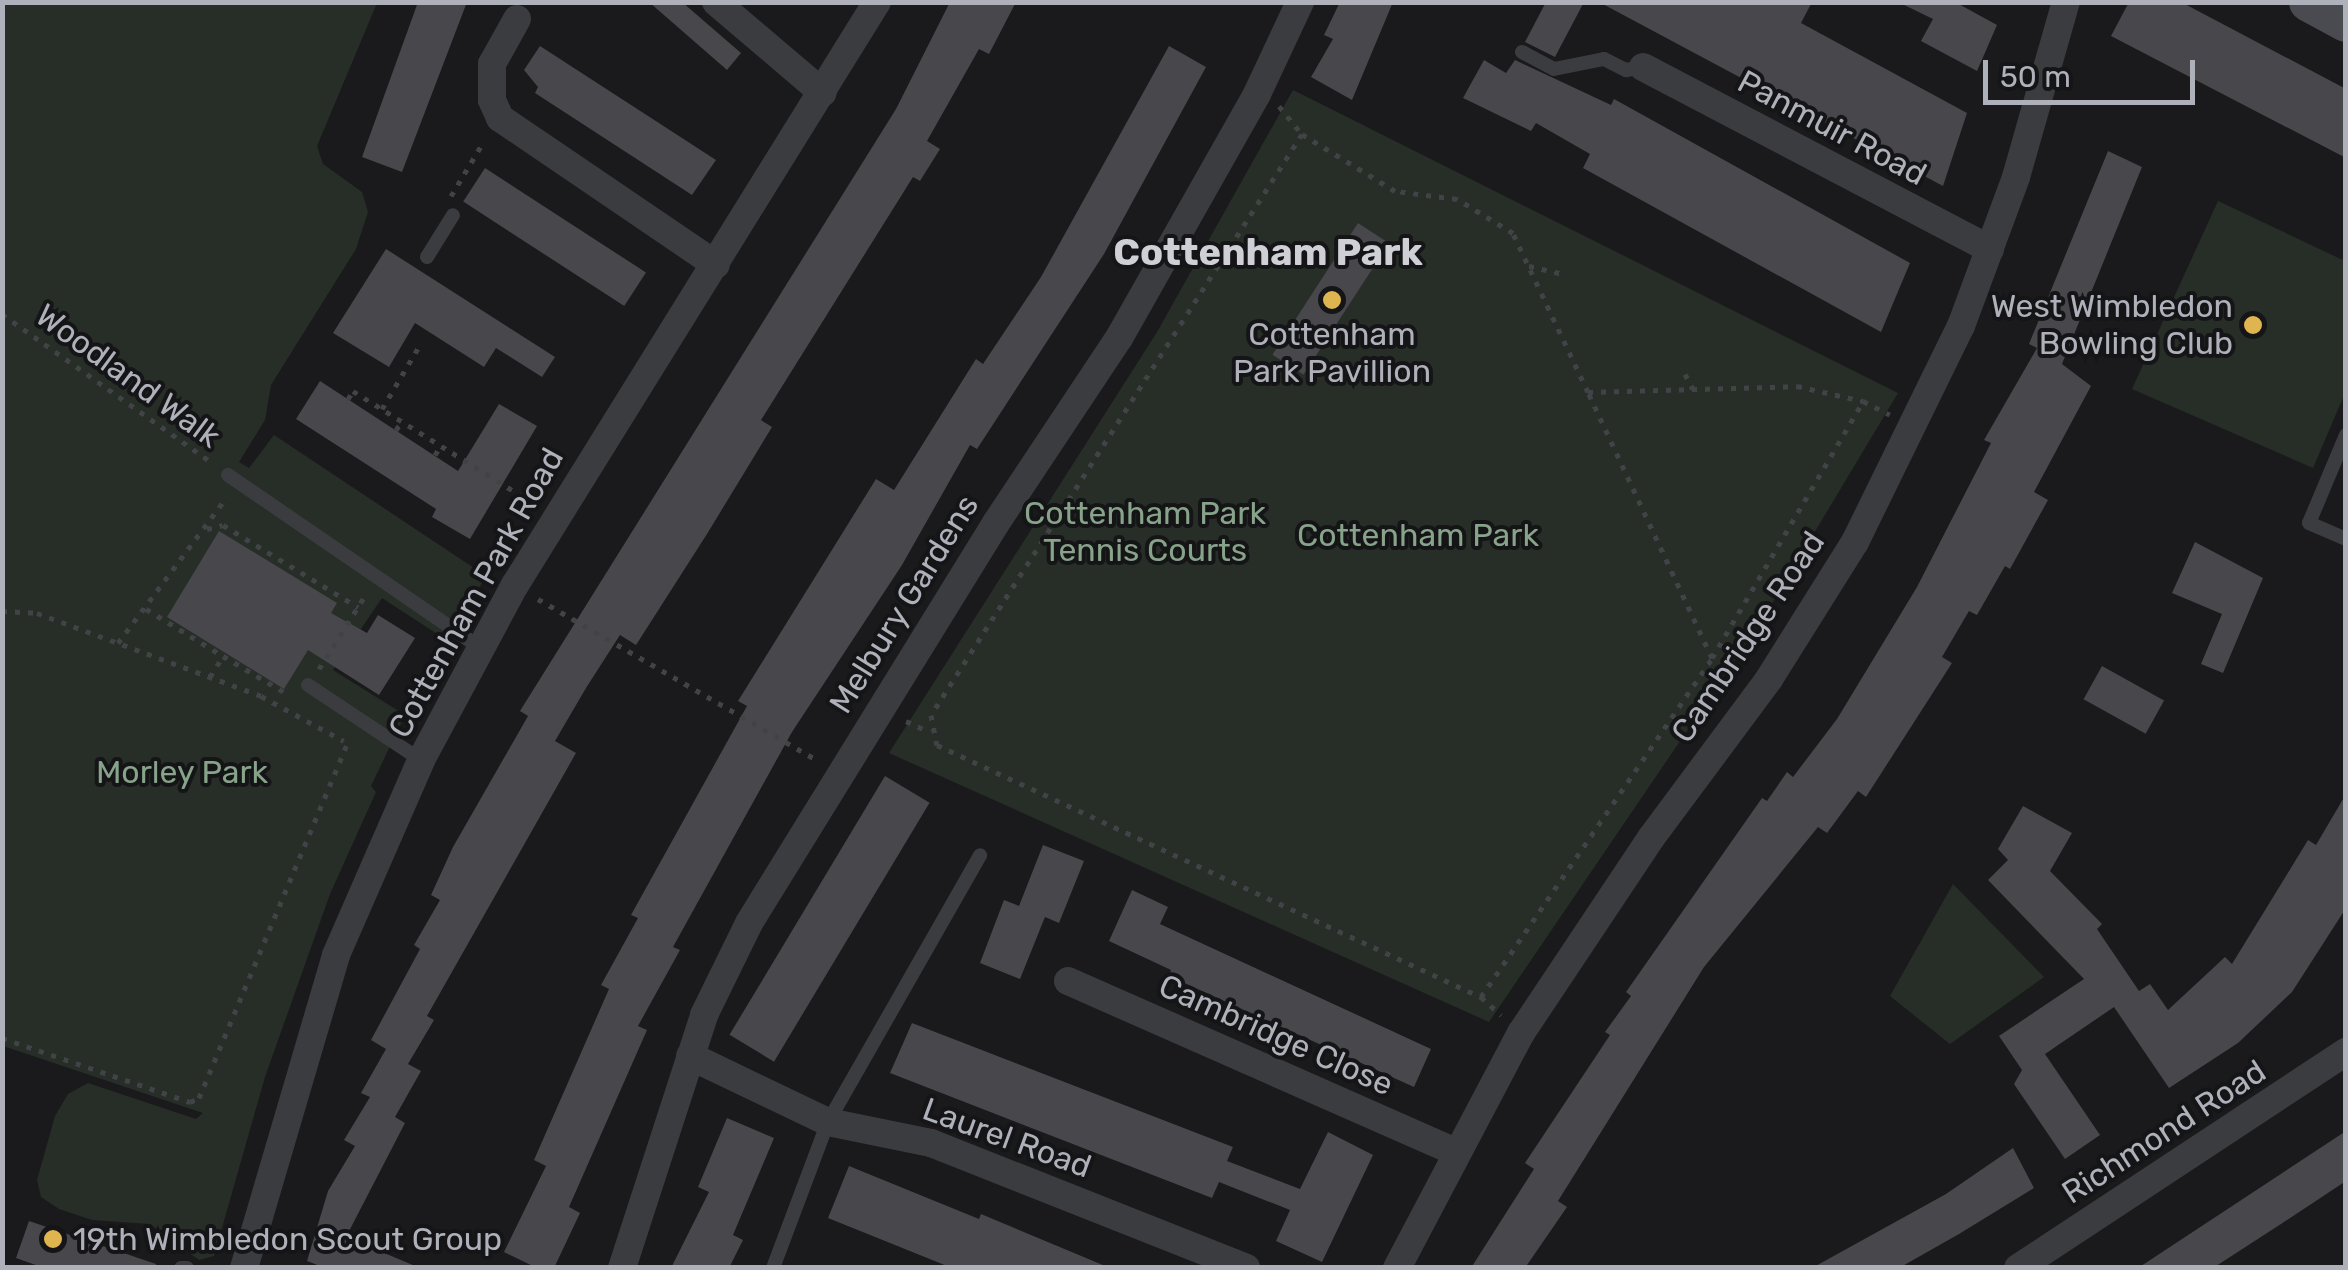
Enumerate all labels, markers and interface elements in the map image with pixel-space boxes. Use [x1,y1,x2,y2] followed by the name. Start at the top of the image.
[1988,40,2200,102] scale bar
[2000,59,2071,95] text: 50 m
[1731,62,1933,194] street label: Panmuir Road
[1113,230,1423,276] district label: Cottenham Park
[1990,288,2233,363] place label: West Wimbledon Bowling Club
[1321,289,1343,311] marker: Cottenham Park Pavillion
[28,296,228,456] street label: Woodland Walk
[2242,314,2264,336] marker: West Wimbledon Bowling Club
[1233,316,1431,391] place label: Cottenham Park Pavillion
[380,441,572,745] street label: Cottenham Park Road
[821,487,987,721] street label: Melbury Gardens
[1024,495,1266,570] park label: Cottenham Park Tennis Courts
[1297,516,1539,554] park label: Cottenham Park
[1663,524,1833,750] street label: Cambridge Road
[95,753,269,791] park label: Morley Park
[1153,966,1399,1104] street label: Cambridge Close
[2055,1052,2273,1212] street label: Richmond Road
[918,1090,1096,1186] street label: Laurel Road
[73,1220,503,1258] place label: 19th Wimbledon Scout Group
[42,1228,64,1250] marker: 19th Wimbledon Scout Group

